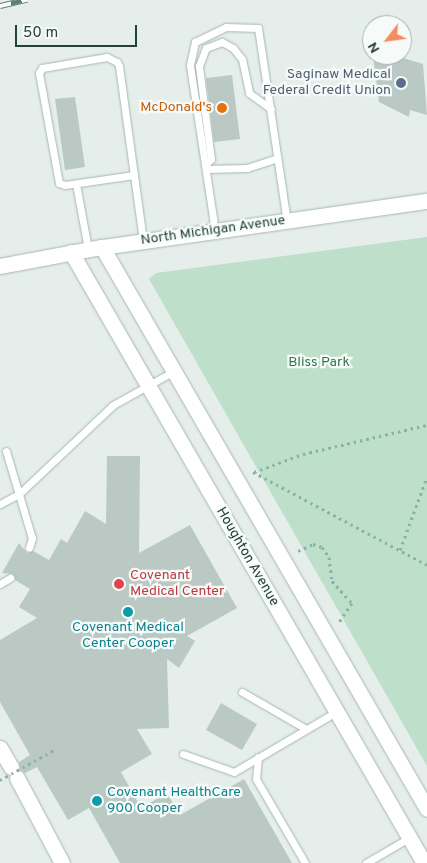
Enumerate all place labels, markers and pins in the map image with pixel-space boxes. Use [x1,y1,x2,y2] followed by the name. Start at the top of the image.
[263,67,391,100] place label: Saginaw Medical Federal Credit Union
[395,77,407,89] marker: Saginaw Medical Federal Credit Union
[140,100,212,116] place label: McDonald's
[216,102,228,114] marker: McDonald's
[130,568,224,600] place label: Covenant Medical Center
[112,577,126,591] marker: Covenant Medical Center
[122,606,134,618] marker: Covenant Medical Center Cooper
[72,620,184,652] place label: Covenant Medical Center Cooper
[107,785,241,818] place label: Covenant HealthCare 900 Cooper
[91,795,103,807] marker: Covenant HealthCare 900 Cooper

